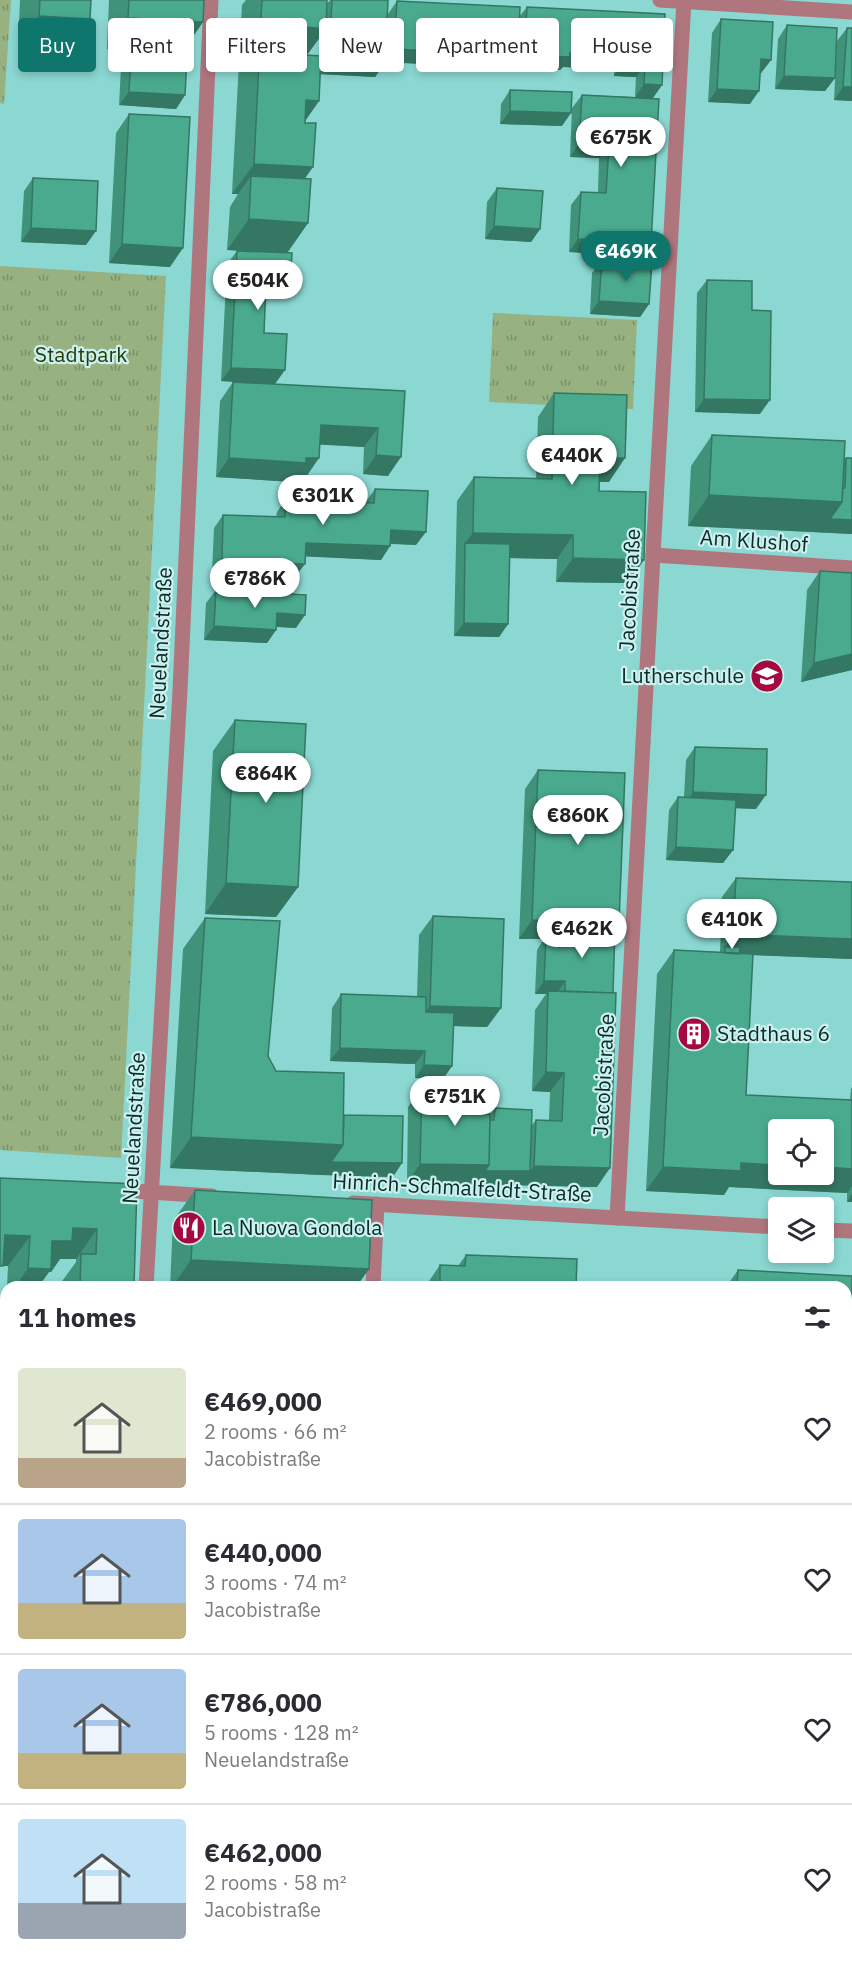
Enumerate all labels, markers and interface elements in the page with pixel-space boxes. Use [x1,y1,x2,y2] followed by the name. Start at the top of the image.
[18,18,96,72] chip: Buy
[108,18,194,72] chip: Rent
[206,18,307,72] chip: Filters
[319,18,404,72] chip: New
[416,18,559,72] chip: Apartment
[571,18,673,72] chip: House
[579,117,663,168] pin: €675K
[590,123,652,150] text: €675K
[584,231,668,282] pin: €469K
[595,237,657,264] text: €469K
[216,260,300,311] pin: €504K
[227,266,289,293] text: €504K
[35,340,127,368] park label: Stadtpark
[530,435,614,486] pin: €440K
[541,441,603,468] text: €440K
[281,475,365,526] pin: €301K
[292,481,354,508] text: €301K
[699,522,809,558] street label: Am Klushof
[612,528,646,652] street label: Jacobistraße
[213,558,297,609] pin: €786K
[224,564,286,591] text: €786K
[142,566,178,720] street label: Neuelandstraße
[749,658,785,694] school or university icon: Lutherschule
[621,661,744,689] place label: Lutherschule
[224,753,308,804] pin: €864K
[235,759,297,786] text: €864K
[536,795,620,846] pin: €860K
[547,801,609,828] text: €860K
[690,899,774,950] pin: €410K
[701,905,763,932] text: €410K
[540,908,624,959] pin: €462K
[551,914,613,941] text: €462K
[586,1013,620,1137] street label: Jacobistraße
[676,1016,712,1052] building icon: Stadthaus 6
[717,1019,830,1047] place label: Stadthaus 6
[115,1051,151,1205] street label: Neuelandstraße
[413,1076,497,1127] pin: €751K
[424,1082,486,1109] text: €751K
[768,1119,834,1263] map controls
[768,1119,834,1185] button: locate
[332,1166,593,1208] street label: Hinrich-Schmalfeldt-Straße
[768,1197,834,1263] button: layers
[171,1210,207,1246] restaurant icon: La Nuova Gondola
[212,1213,383,1241] place label: La Nuova Gondola
[18,1300,136,1334] text: 11 homes
[801,1301,834,1334] icon: filters
[204,1384,322,1418] text: €469,000
[66,1392,138,1464] icon: home
[801,1412,834,1445] icon: heart
[204,1418,347,1445] text: 2 rooms · 66 m²
[204,1445,321,1472] text: Jacobistraße
[204,1535,322,1569] text: €440,000
[66,1543,138,1615] icon: home
[801,1563,834,1596] icon: heart
[204,1569,347,1596] text: 3 rooms · 74 m²
[204,1596,321,1623] text: Jacobistraße
[204,1685,322,1719] text: €786,000
[66,1693,138,1765] icon: home
[801,1713,834,1746] icon: heart
[204,1719,359,1746] text: 5 rooms · 128 m²
[204,1746,349,1773] text: Neuelandstraße
[204,1835,322,1869] text: €462,000
[66,1843,138,1915] icon: home
[801,1863,834,1896] icon: heart
[204,1869,347,1896] text: 2 rooms · 58 m²
[204,1896,321,1923] text: Jacobistraße

